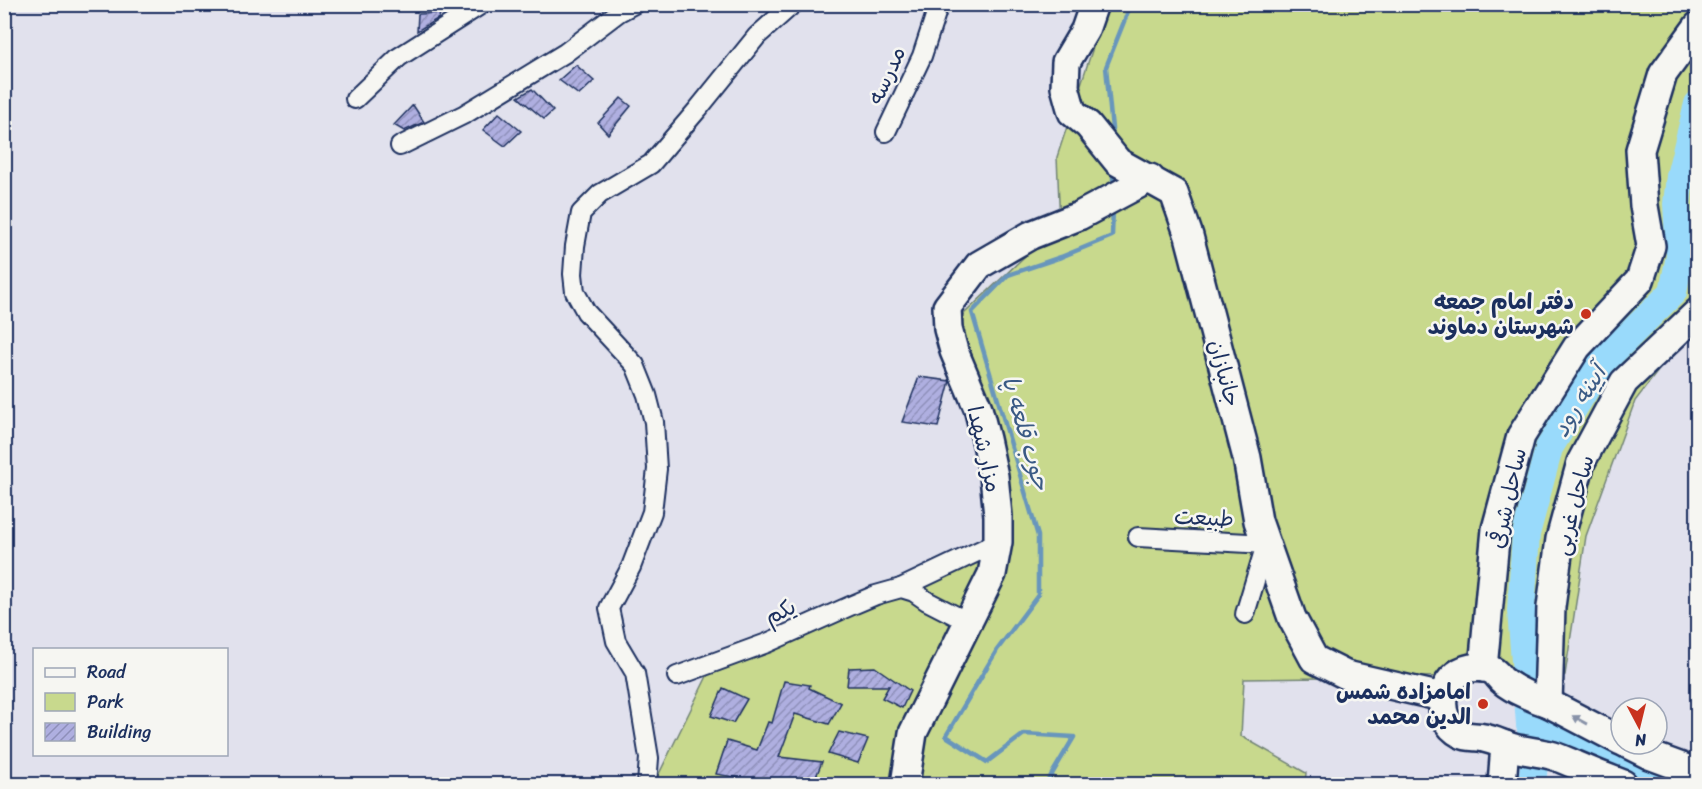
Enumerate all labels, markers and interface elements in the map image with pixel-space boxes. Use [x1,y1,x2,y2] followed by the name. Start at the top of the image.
[856,39,917,111] street label: مدرسه
[1428,282,1574,346] place label: دفتر امام جمعه شهرستان دماوند
[1579,307,1593,321] marker: دفتر امام جمعه شهرستان دماوند
[1197,335,1252,411] street label: جانبازان
[1540,351,1621,446] water label: آیینه رود
[990,371,1063,496] water label: جوب قلعه پا
[956,402,1013,496] street label: مزار شهدا
[1477,444,1538,552] street label: ساحل شرقی
[1541,451,1606,560] street label: ساحل غربی
[1173,496,1235,539] street label: طبیعت
[758,587,802,636] street label: یکم
[33,648,228,756] legend
[87,656,127,688] text: Road
[1336,672,1471,736] place label: امامزاده شمس الدین محمد
[87,686,124,718] text: Park
[1609,696,1669,756] north arrow
[1476,697,1490,711] marker: امامزاده شمس الدین محمد
[1571,715,1588,725] one-way arrow
[87,716,151,748] text: Building
[1633,725,1649,756] text: N

